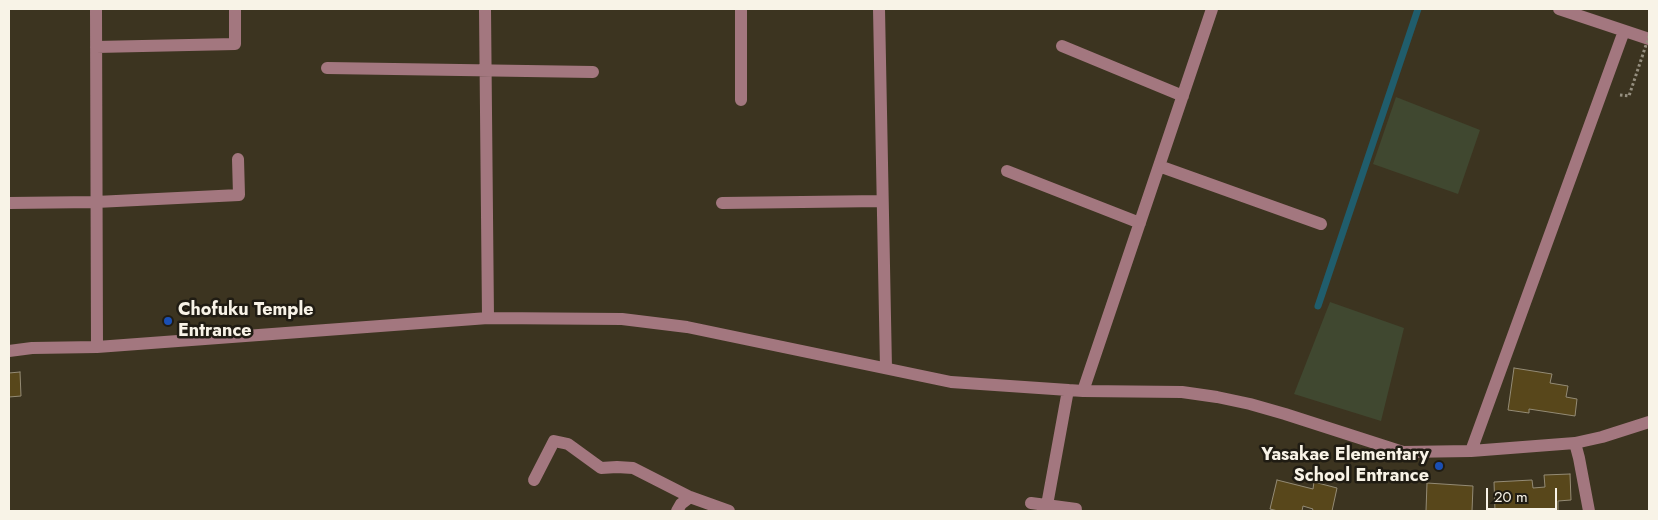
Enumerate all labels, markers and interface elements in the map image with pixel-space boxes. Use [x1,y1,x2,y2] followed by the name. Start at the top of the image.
[178,300,314,342] place label: Chofuku Temple Entrance
[162,315,174,327] marker: Chofuku Temple Entrance
[1261,445,1429,488] place label: Yasakae Elementary School Entrance
[1433,460,1445,472] marker: Yasakae Elementary School Entrance
[1488,478,1559,510] scale bar
[1494,486,1528,508] text: 20 m

